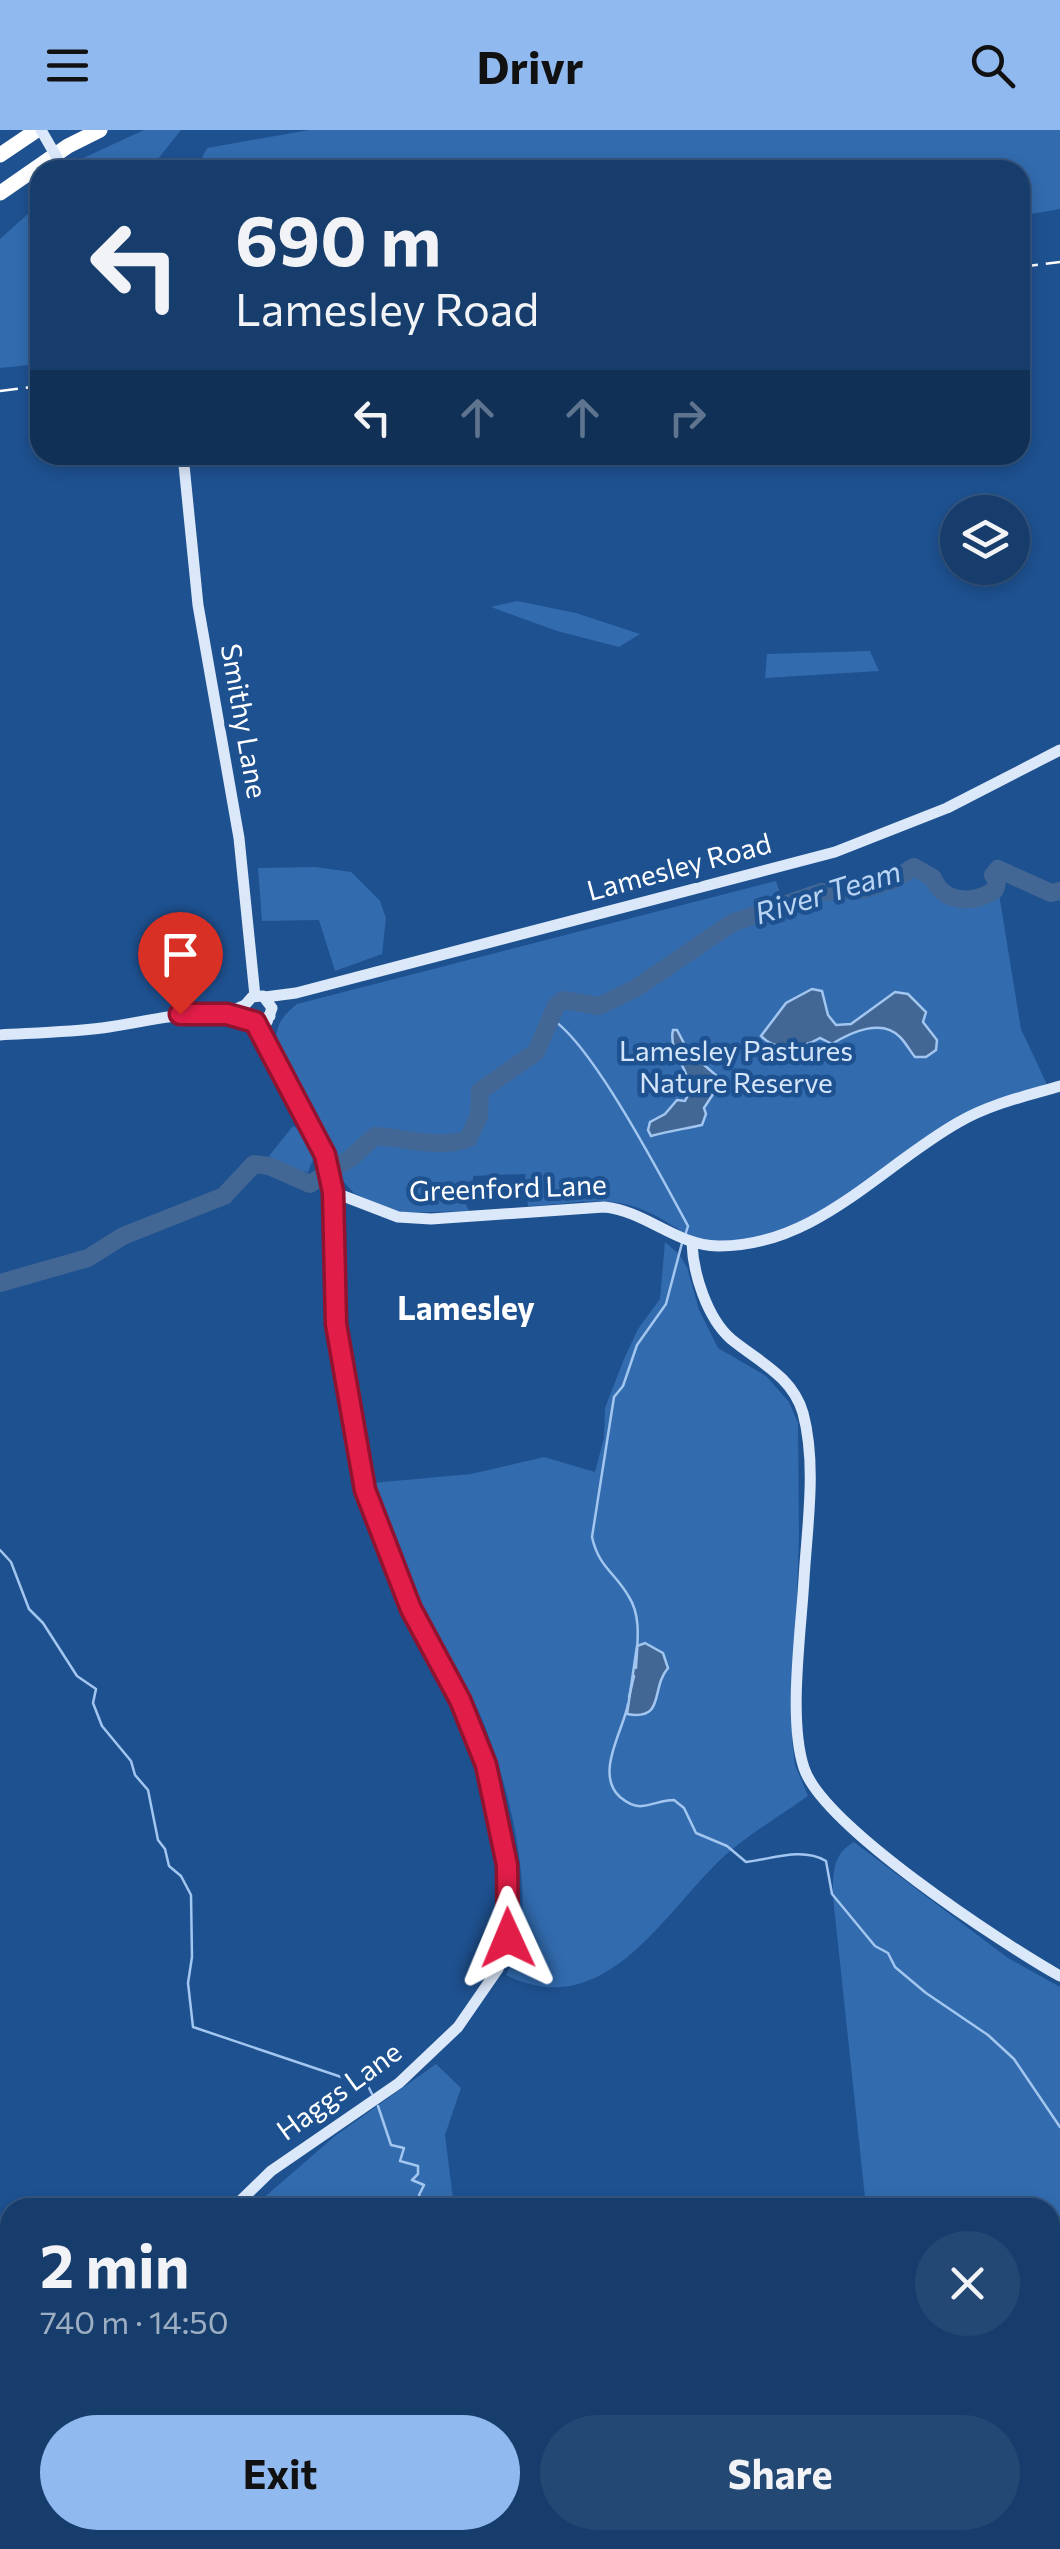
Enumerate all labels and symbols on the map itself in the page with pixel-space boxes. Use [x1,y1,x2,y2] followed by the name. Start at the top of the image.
[215,641,275,801] street label: Smithy Lane
[583,825,775,907] street label: Lamesley Road
[750,851,905,930] water label: River Team
[138,912,223,1015] pin
[619,1033,853,1099] park label: Lamesley Pastures Nature Reserve
[409,1167,607,1207] street label: Greenford Lane
[397,1287,535,1327] district label: Lamesley
[456,1886,560,1990] position arrow
[270,2034,407,2147] street label: Haggs Lane

